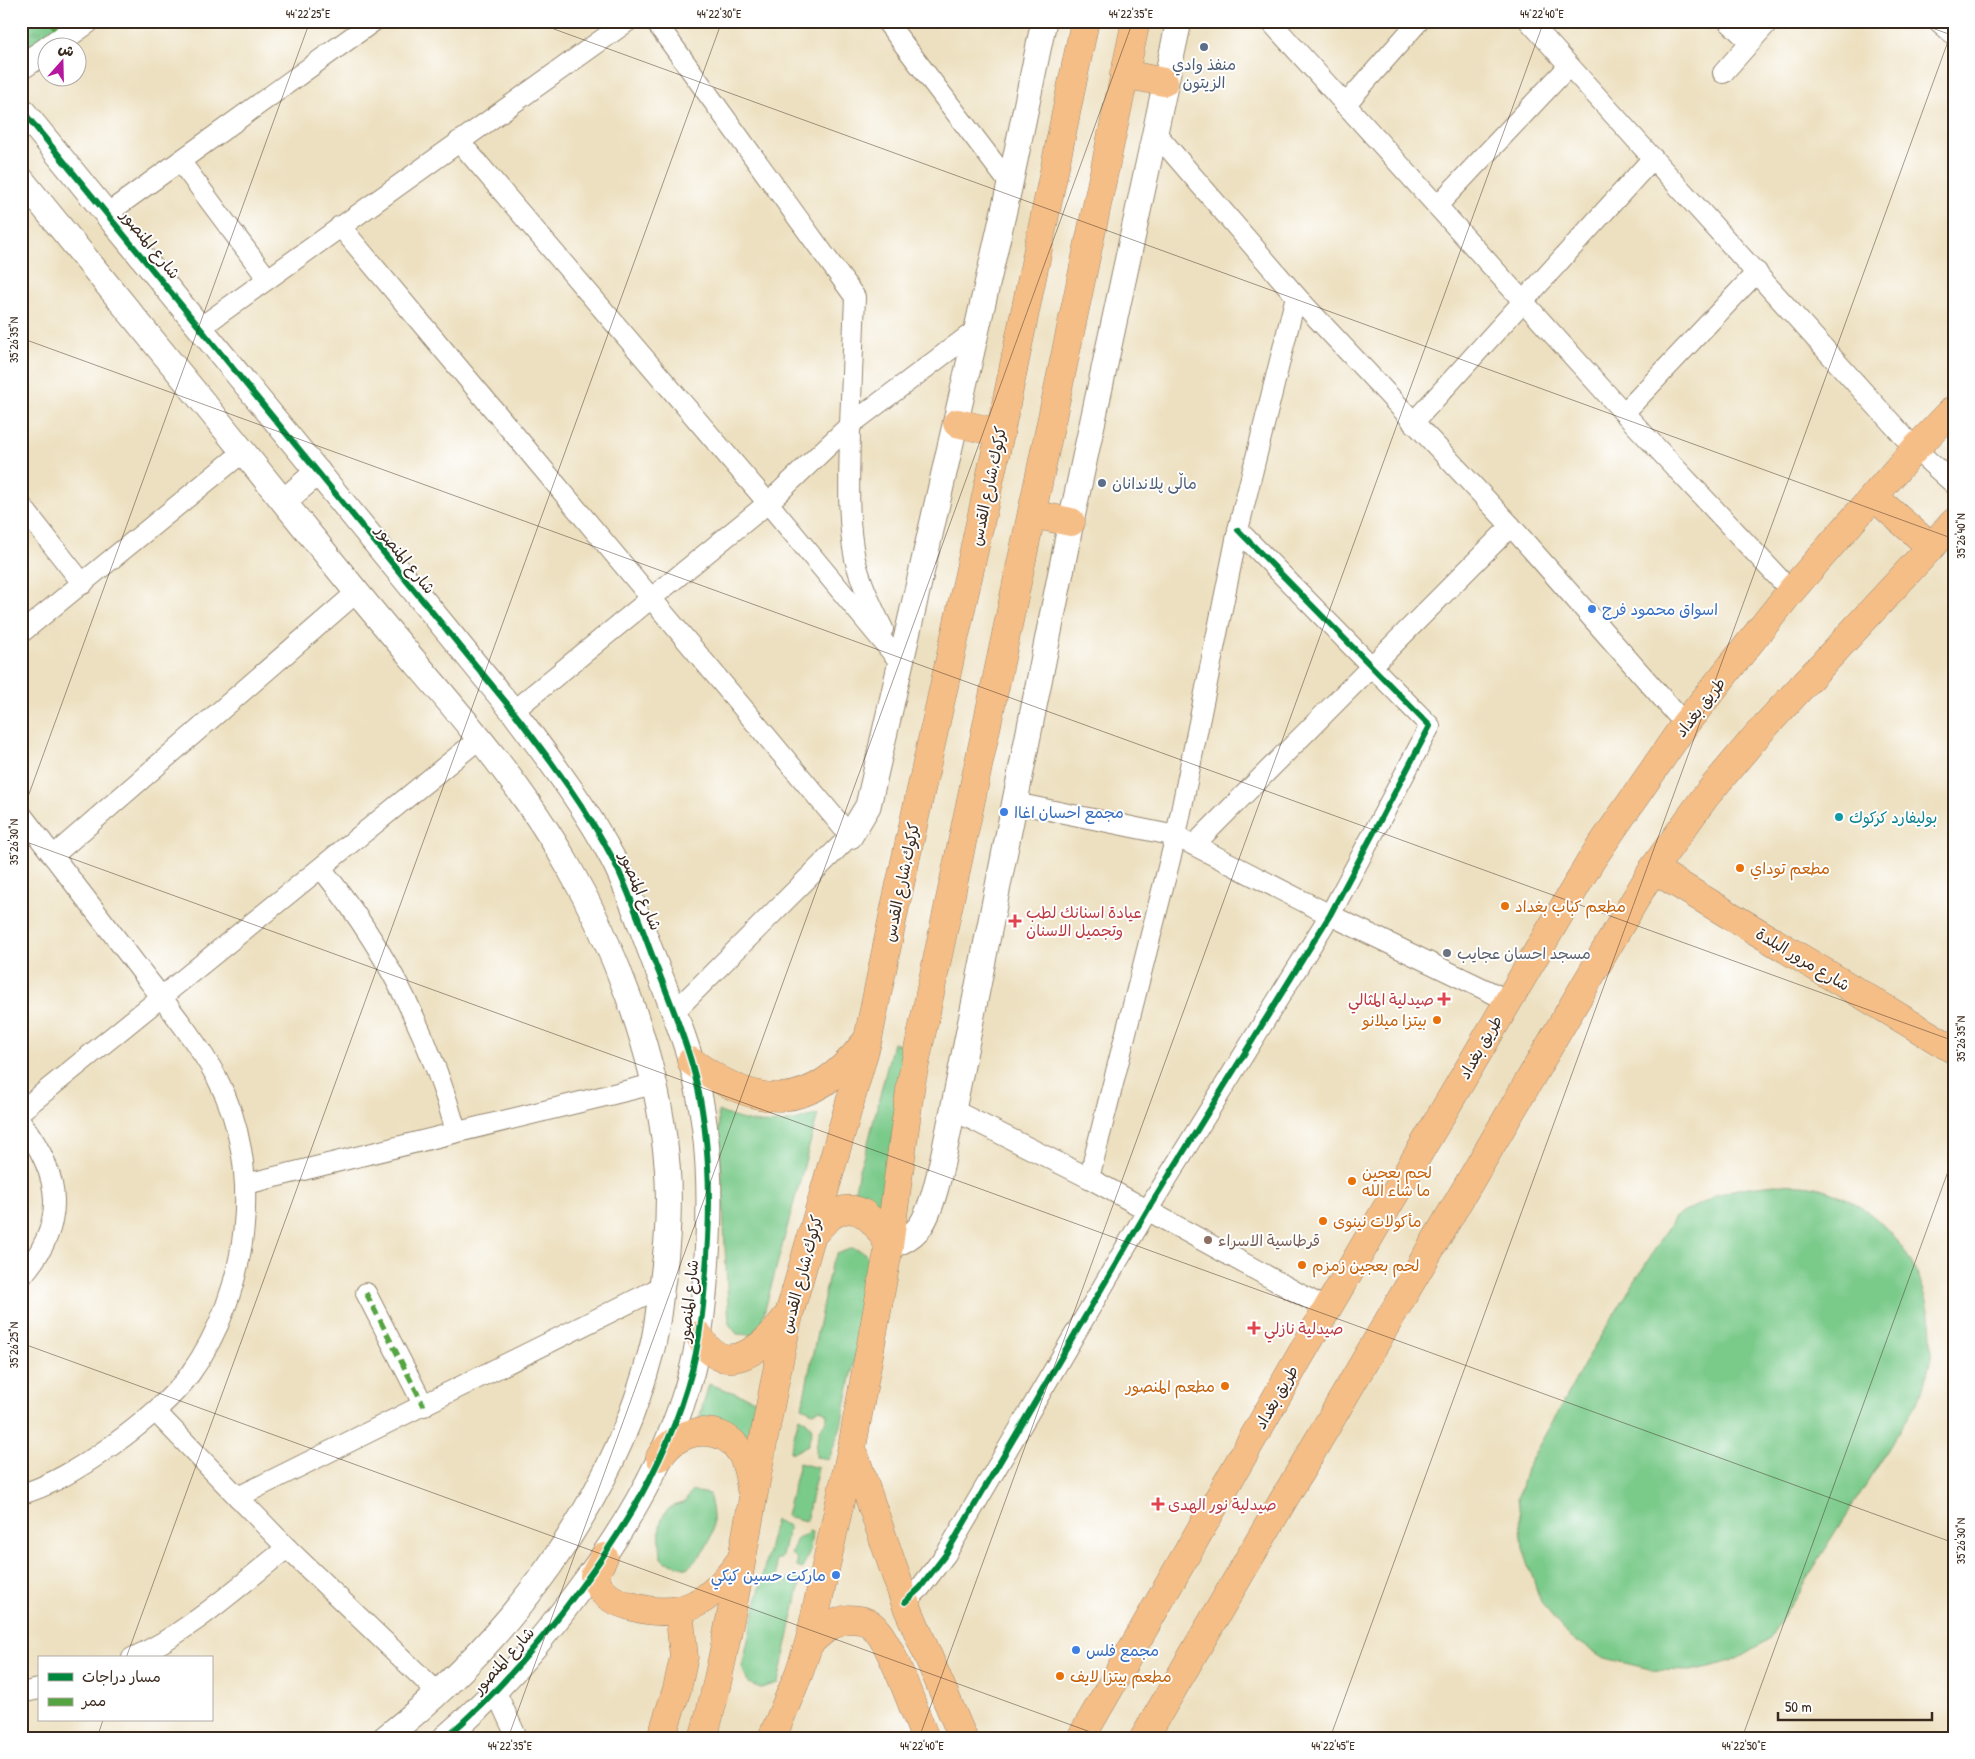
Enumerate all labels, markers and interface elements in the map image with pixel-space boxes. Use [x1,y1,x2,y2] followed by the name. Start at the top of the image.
[286,5,331,22] text: 44°22'25"E
[697,5,742,22] text: 44°22'30"E
[1109,5,1154,22] text: 44°22'35"E
[1520,5,1565,22] text: 44°22'40"E
[38,38,88,88] north arrow
[56,38,77,61] text: ش
[1198,41,1210,53] marker: منفذ وادي الزيتون
[1172,53,1236,93] place label: منفذ وادي الزيتون
[114,203,186,284] street label: شارع المنصور
[5,317,22,363] text: 35°26'35"N
[965,424,1012,548] street label: كركوك,شارع القدس
[1112,472,1197,494] place label: ماڵی پلاندانان
[1096,477,1108,489] marker: ماڵی پلاندانان
[1952,513,1969,559] text: 35°26'40"N
[369,518,441,599] street label: شارع المنصور
[1602,598,1718,620] place label: اسواق محمود فرج
[1586,603,1598,615] marker: اسواق محمود فرج
[1670,673,1730,741] street label: طريق بغداد
[1014,801,1124,824] place label: مجمع احسان اغاا
[998,806,1010,818] marker: مجمع احسان اغاا
[1849,806,1937,828] place label: بوليفارد كركوك
[1833,811,1845,823] marker: بوليفارد كركوك
[5,819,22,865] text: 35°26'30"N
[878,820,925,944] street label: كركوك,شارع القدس
[613,846,667,934] street label: شارع المنصور
[1750,857,1830,881] place label: مطعم توداي
[1734,862,1746,874] marker: مطعم توداي
[1515,895,1626,919] place label: مطعم كباب بغداد
[1499,900,1511,912] marker: مطعم كباب بغداد
[1026,901,1142,941] place label: عيادة اسنانك لطب وتجميل الاسنان
[1008,914,1022,928] marker: عيادة اسنانك لطب وتجميل الاسنان
[1751,922,1854,997] street label: شارع مرور البلدة
[1457,942,1591,964] place label: مسجد احسان عجايب
[1441,947,1453,959] marker: مسجد احسان عجايب
[1348,988,1434,1014] place label: صيدلية المثالي
[1438,993,1450,1005] marker: صيدلية المثالي
[1360,1009,1427,1031] place label: بيتزا ميلانو
[1453,1011,1507,1083] street label: طريق بغداد
[1431,1014,1443,1026] marker: بيتزا ميلانو
[1952,1016,1969,1062] text: 35°26'35"N
[1362,1161,1432,1201] place label: لحم بعجين ما شاء الله
[1346,1175,1358,1187] marker: لحم بعجين ما شاء الله
[1333,1210,1422,1232] place label: مأكولات نينوى
[775,1212,828,1336] street label: كركوك,شارع القدس
[1317,1215,1329,1227] marker: مأكولات نينوى
[1218,1229,1320,1251] place label: قرطاسية الاسراء
[1202,1234,1214,1246] marker: قرطاسية الاسراء
[1312,1254,1419,1278] place label: لحم بعجين زمزم
[672,1258,704,1346] street label: شارع المنصور
[1296,1259,1308,1271] marker: لحم بعجين زمزم
[1264,1317,1343,1343] place label: صيدلية نازلي
[5,1322,22,1368] text: 35°26'25"N
[1248,1322,1260,1334] marker: صيدلية نازلي
[1249,1361,1303,1433] street label: طريق بغداد
[1124,1375,1215,1399] place label: مطعم المنصور
[1219,1380,1231,1392] marker: مطعم المنصور
[1168,1493,1277,1515] place label: صيدلية نور الهدى
[1152,1498,1164,1510] marker: صيدلية نور الهدى
[1952,1518,1969,1564] text: 35°26'30"N
[711,1564,826,1590] place label: ماركت حسين كيكي
[830,1569,842,1581] marker: ماركت حسين كيكي
[466,1622,540,1700] street label: شارع المنصور
[1086,1639,1159,1662] place label: مجمع فلس
[1070,1644,1082,1656] marker: مجمع فلس
[38,1656,212,1722] legend
[1070,1665,1172,1689] place label: مطعم بيتزا لايف
[82,1666,161,1687] text: مسار دراجات
[1054,1670,1066,1682] marker: مطعم بيتزا لايف
[1778,1689,1931,1721] scale bar
[80,1690,106,1711] text: ممر
[1785,1696,1812,1717] text: 50 m
[488,1737,533,1754] text: 44°22'35"E
[900,1737,945,1754] text: 44°22'40"E
[1311,1737,1355,1754] text: 44°22'45"E
[1722,1737,1767,1754] text: 44°22'50"E

